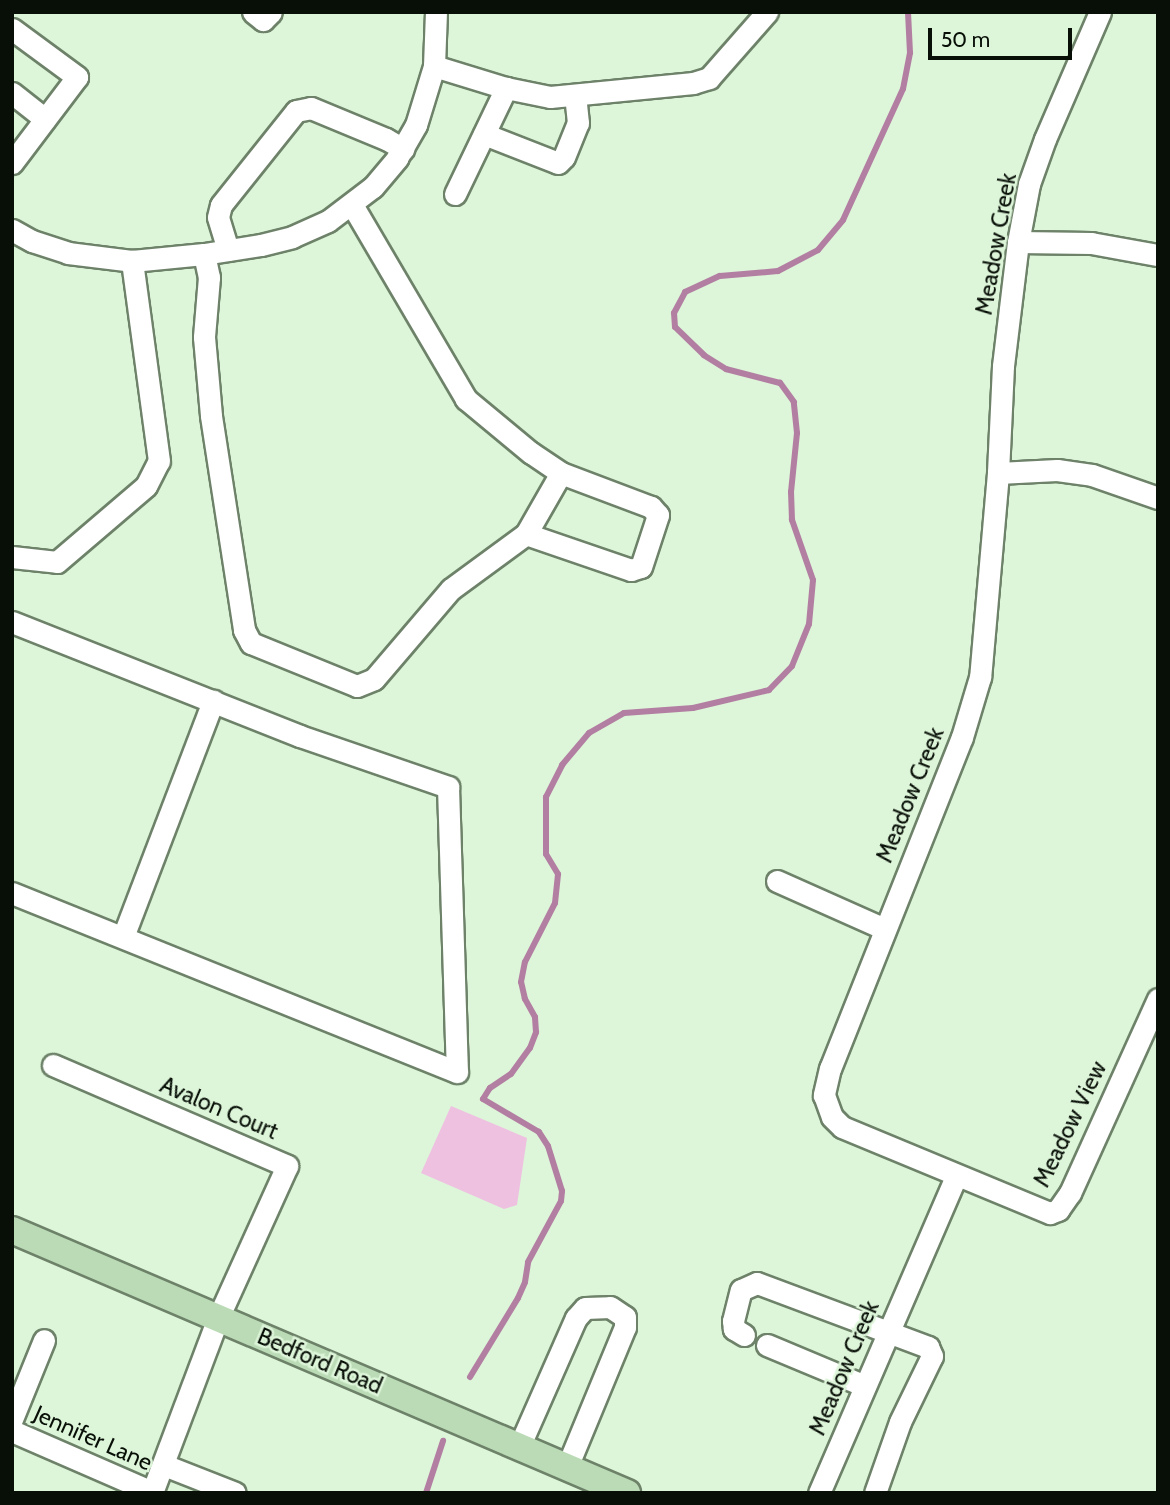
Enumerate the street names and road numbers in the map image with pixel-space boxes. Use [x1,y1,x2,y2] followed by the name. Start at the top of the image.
[970,171,1022,317] street label: Meadow Creek
[870,723,950,867] street label: Meadow Creek
[1028,1057,1112,1191] street label: Meadow View
[156,1071,282,1145] street label: Avalon Court
[803,1297,885,1439] street label: Meadow Creek
[253,1322,387,1400] street label: Bedford Road
[30,1400,156,1476] street label: Jennifer Lane

